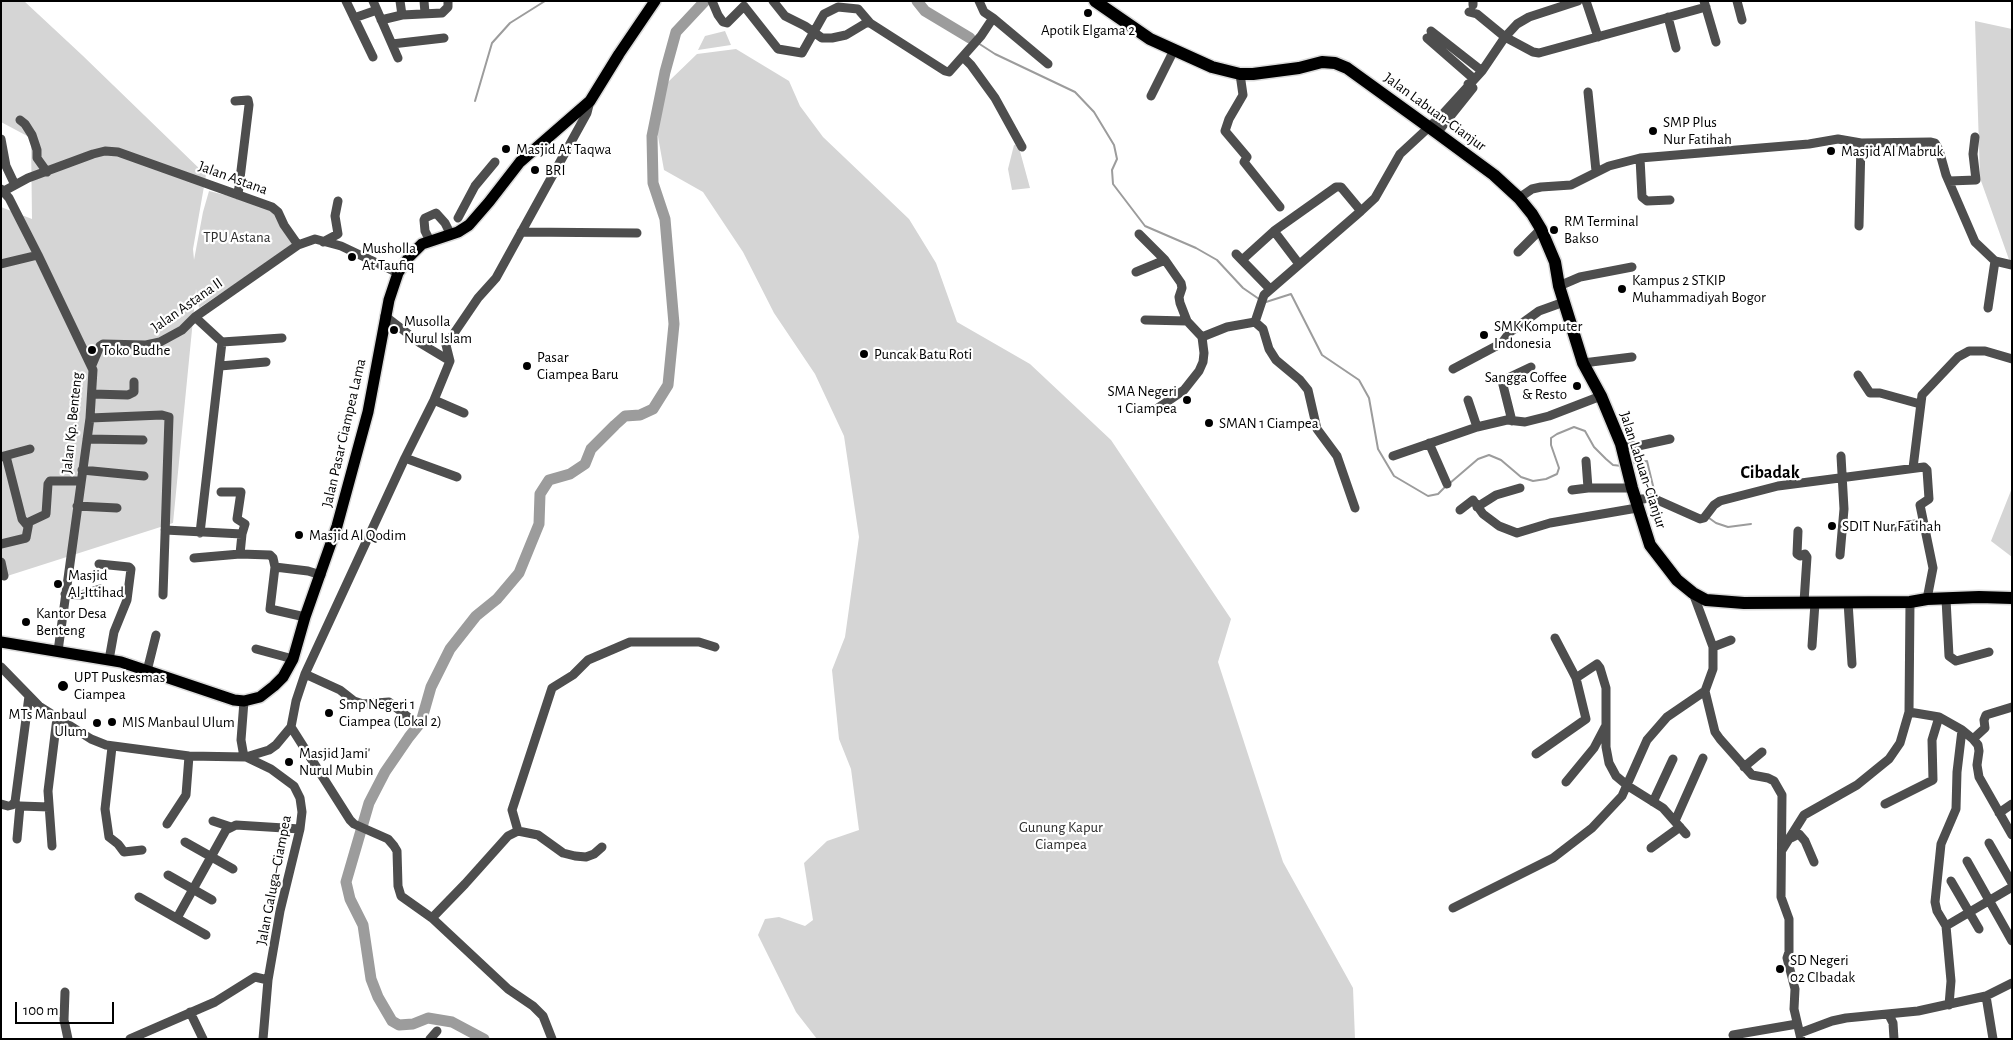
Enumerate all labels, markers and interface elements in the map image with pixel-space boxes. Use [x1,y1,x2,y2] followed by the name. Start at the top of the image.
[1082,7,1094,19] marker: Apotik Elgama 2
[1041,21,1135,39] place label: Apotik Elgama 2
[1380,69,1490,155] street label: Jalan Labuan-Cianjur
[1663,113,1732,148] place label: SMP Plus Nur Fatihah
[1647,125,1659,137] marker: SMP Plus Nur Fatihah
[516,140,611,158] place label: Masjid At Taqwa
[1841,142,1943,160] place label: Masjid Al Mabruk
[500,143,512,155] marker: Masjid At Taqwa
[1825,145,1837,157] marker: Masjid Al Mabruk
[196,157,270,199] street label: Jalan Astana
[545,161,565,179] place label: BRI
[529,164,541,176] marker: BRI
[1564,212,1639,247] place label: RM Terminal Bakso
[1548,224,1560,236] marker: RM Terminal Bakso
[203,228,271,246] park label: TPU Astana
[362,239,416,274] place label: Musholla At Taufiq
[346,251,358,263] marker: Musholla At Taufiq
[1632,271,1766,306] place label: Kampus 2 STKIP Muhammadiyah Bogor
[148,274,226,336] street label: Jalan Astana II
[1616,283,1628,295] marker: Kampus 2 STKIP Muhammadiyah Bogor
[404,312,472,347] place label: Musolla Nurul Islam
[1494,317,1582,352] place label: SMK Komputer Indonesia
[388,324,400,336] marker: Musolla Nurul Islam
[1478,329,1490,341] marker: SMK Komputer Indonesia
[102,341,170,359] place label: Toko Budhe
[86,344,98,356] marker: Toko Budhe
[874,345,972,363] place label: Puncak Batu Roti
[537,348,618,383] place label: Pasar Ciampea Baru
[858,348,870,360] marker: Puncak Batu Roti
[318,357,370,509] street label: Jalan Pasar Ciampea Lama
[521,360,533,372] marker: Pasar Ciampea Baru
[1485,368,1567,403] place label: Sangga Coffee & Resto
[58,371,86,475] street label: Jalan Kp. Benteng
[1571,380,1583,392] marker: Sangga Coffee & Resto
[1108,382,1177,417] place label: SMA Negeri 1 Ciampea
[1181,394,1193,406] marker: SMA Negeri 1 Ciampea
[1616,409,1670,531] street label: Jalan Labuan-Cianjur
[1219,414,1319,432] place label: SMAN 1 Ciampea
[1203,417,1215,429] marker: SMAN 1 Ciampea
[1740,462,1800,484] district label: Cibadak
[1842,517,1941,535] place label: SDIT Nur Fatihah
[1826,520,1838,532] marker: SDIT Nur Fatihah
[309,526,406,544] place label: Masjid Al Qodim
[293,529,305,541] marker: Masjid Al Qodim
[68,566,124,601] place label: Masjid Al-Ittihad
[52,578,64,590] marker: Masjid Al-Ittihad
[36,604,107,639] place label: Kantor Desa Benteng
[20,616,32,628] marker: Kantor Desa Benteng
[74,668,165,703] place label: UPT Puskesmas Ciampea
[56,679,70,693] marker: UPT Puskesmas Ciampea
[339,695,442,730] place label: Smp Negeri 1 Ciampea (Lokal 2)
[9,705,87,740] place label: MTs Manbaul Ulum
[323,707,335,719] marker: Smp Negeri 1 Ciampea (Lokal 2)
[122,713,235,731] place label: MIS Manbaul Ulum
[106,716,118,728] marker: MIS Manbaul Ulum
[91,717,103,729] marker: MTs Manbaul Ulum
[299,744,374,779] place label: Masjid Jami' Nurul Mubin
[283,756,295,768] marker: Masjid Jami' Nurul Mubin
[253,814,295,946] street label: Jalan Galuga–Ciampea
[1019,818,1103,853] park label: Gunung Kapur Ciampea
[1790,951,1855,986] place label: SD Negeri 02 CIbadak
[1774,963,1786,975] marker: SD Negeri 02 CIbadak
[18,992,116,1024] scale bar
[23,1003,58,1018] text: 100 m

